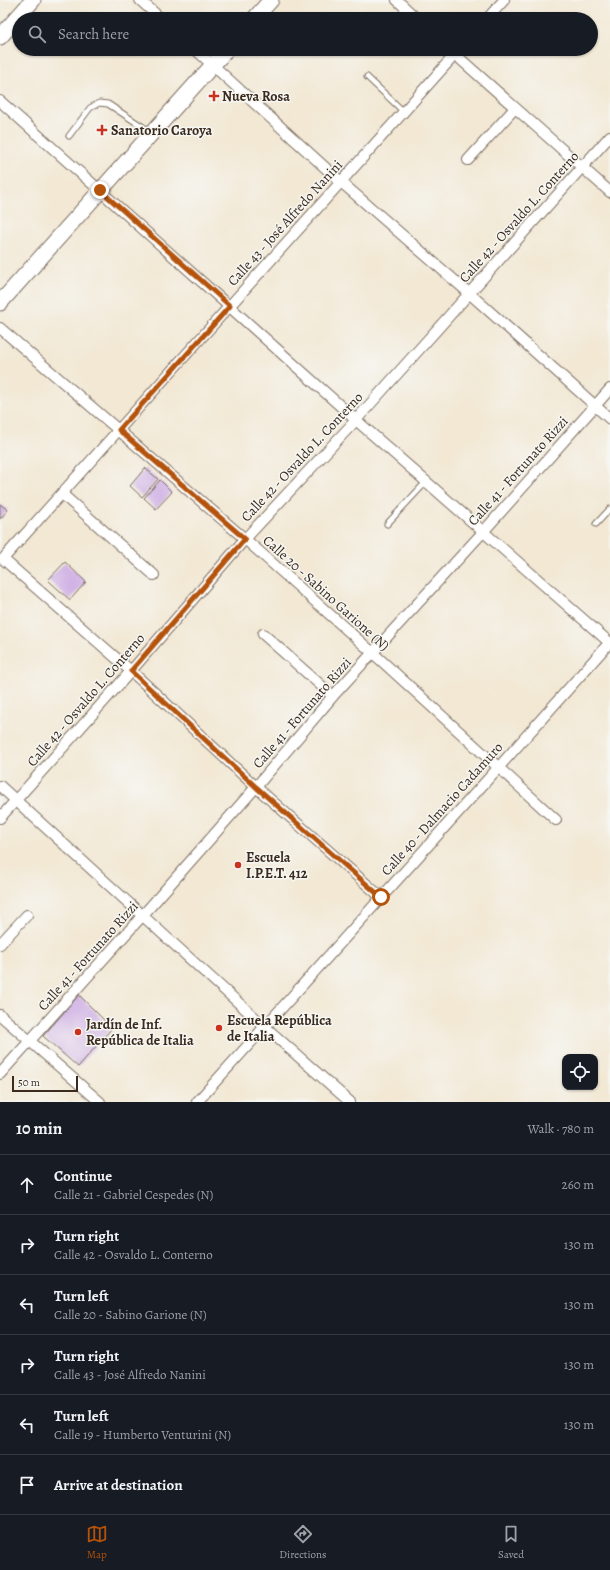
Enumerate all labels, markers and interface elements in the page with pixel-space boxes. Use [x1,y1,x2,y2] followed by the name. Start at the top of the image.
[12,12,598,56] search box
[26,23,48,45] icon: search
[58,24,129,44] text: Search here
[222,87,290,106] place label: Nueva Rosa
[209,91,219,101] marker: Nueva Rosa
[111,121,212,140] place label: Sanatorio Caroya
[96,124,108,136] marker: Sanatorio Caroya
[455,147,583,287] street label: Calle 42 - Osvaldo L. Conterno
[223,156,347,290] street label: Calle 43 - José Alfredo Nanini
[91,181,109,199] route end
[237,388,367,526] street label: Calle 42 - Osvaldo L. Conterno
[464,412,572,530] street label: Calle 41 - Fortunato Rizzi
[259,531,393,655] street label: Calle 20 - Sabino Garione (N)
[23,629,149,771] street label: Calle 42 - Osvaldo L. Conterno
[248,653,356,773] street label: Calle 41 - Fortunato Rizzi
[377,738,507,880] street label: Calle 40 - Dalmacio Cadamuro
[246,848,308,883] place label: Escuela I.P.E.T. 412
[233,860,243,870] marker: Escuela I.P.E.T. 412
[372,888,390,906] route start
[34,897,142,1015] street label: Calle 41 - Fortunato Rizzi
[227,1011,332,1046] place label: Escuela República de Italia
[86,1015,194,1050] place label: Jardín de Inf. República de Italia
[214,1023,224,1033] marker: Escuela República de Italia
[73,1027,83,1037] marker: Jardín de Inf. República de Italia
[562,1054,598,1090] map controls
[562,1054,598,1090] button: locate
[12,1074,78,1093] scale bar
[18,1075,40,1090] text: 50 m
[16,1117,62,1140] text: 10 min
[527,1120,594,1137] text: Walk · 780 m
[54,1166,112,1186] text: Continue
[16,1174,38,1196] icon: ahead
[561,1176,594,1193] text: 260 m
[54,1186,213,1203] text: Calle 21 - Gabriel Cespedes (N)
[54,1226,119,1246] text: Turn right
[16,1234,38,1256] icon: right
[564,1236,594,1253] text: 130 m
[54,1246,213,1263] text: Calle 42 - Osvaldo L. Conterno
[54,1286,109,1306] text: Turn left
[16,1294,38,1316] icon: left
[564,1296,594,1313] text: 130 m
[54,1306,206,1323] text: Calle 20 - Sabino Garione (N)
[54,1346,119,1366] text: Turn right
[16,1354,38,1376] icon: right
[564,1356,594,1373] text: 130 m
[54,1366,206,1383] text: Calle 43 - José Alfredo Nanini
[54,1406,109,1426] text: Turn left
[16,1414,38,1436] icon: left
[564,1416,594,1433] text: 130 m
[54,1426,231,1443] text: Calle 19 - Humberto Venturini (N)
[16,1474,38,1496] icon: arrive
[54,1475,183,1495] text: Arrive at destination
[86,1523,108,1562] tab: Map
[279,1523,327,1562] tab: Directions
[498,1523,524,1562] tab: Saved

